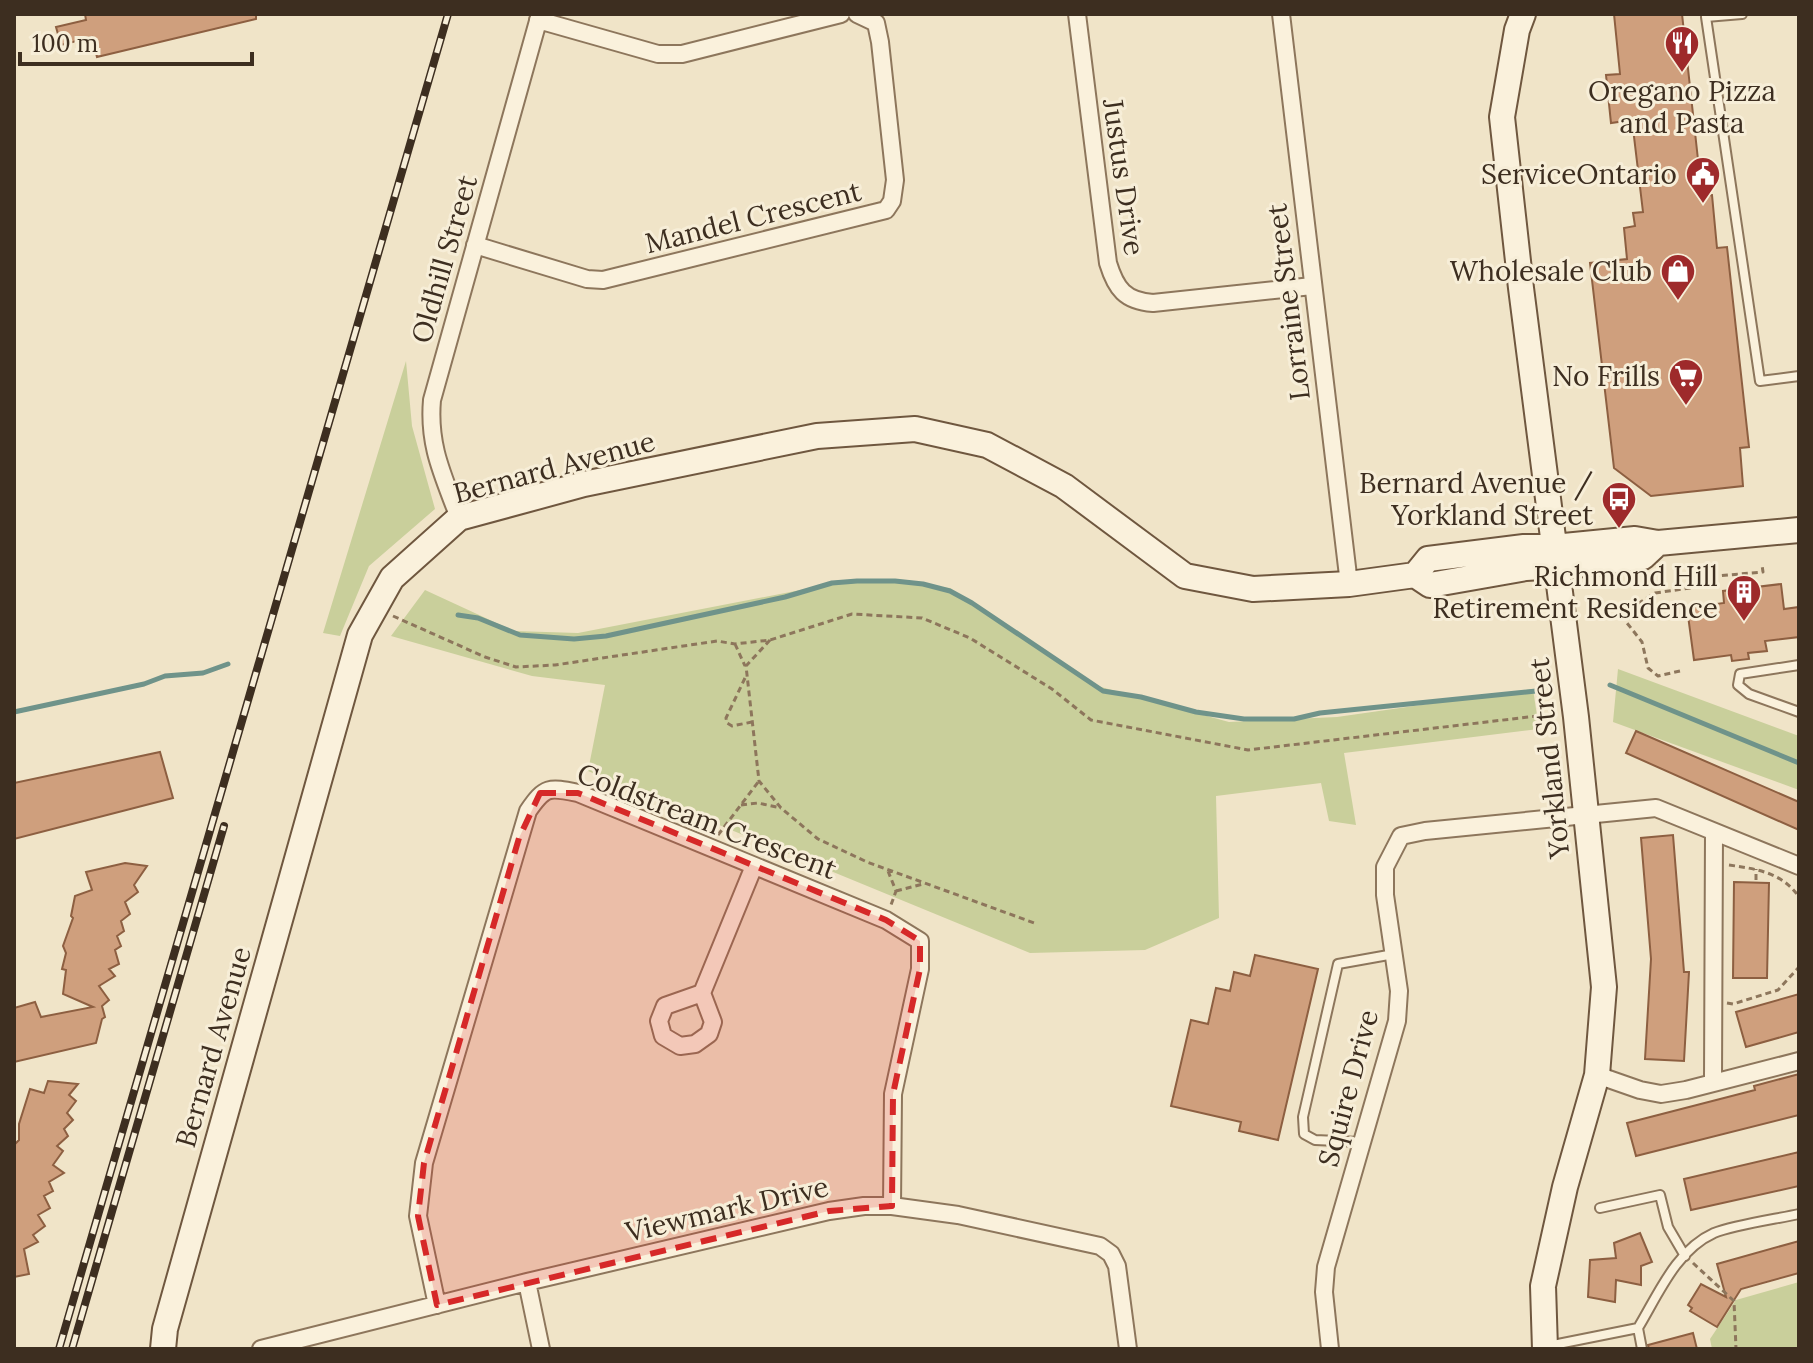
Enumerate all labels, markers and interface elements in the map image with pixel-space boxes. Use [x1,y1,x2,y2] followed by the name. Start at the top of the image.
[20,16,252,66] scale bar
[1663,24,1701,74] restaurant icon: Oregano Pizza and Pasta
[32,28,98,59] text: 100 m
[1588,73,1776,141] place label: Oregano Pizza and Pasta
[1095,95,1153,258] street label: Justus Drive
[1684,155,1722,205] public building icon: ServiceOntario
[1481,156,1677,192] place label: ServiceOntario
[403,171,485,347] street label: Oldhill Street
[641,173,865,261] street label: Mandel Crescent
[1258,201,1318,402] street label: Lorraine Street
[1659,252,1697,302] shop icon: Wholesale Club
[1450,253,1652,289] place label: Wholesale Club
[1667,357,1705,407] supermarket icon: No Frills
[1552,358,1660,394] place label: No Frills
[449,423,659,511] street label: Bernard Avenue
[1359,465,1593,533] place label: Bernard Avenue / Yorkland Street
[1600,480,1638,530] bus stop icon: Bernard Avenue / Yorkland Street
[1432,558,1718,626] place label: Richmond Hill Retirement Residence
[1725,573,1763,623] building icon: Richmond Hill Retirement Residence
[1521,656,1578,861] street label: Yorkland Street
[572,755,842,887] street label: Coldstream Crescent
[167,942,259,1152] street label: Bernard Avenue
[1310,1006,1386,1170] street label: Squire Drive
[621,1168,832,1250] street label: Viewmark Drive

